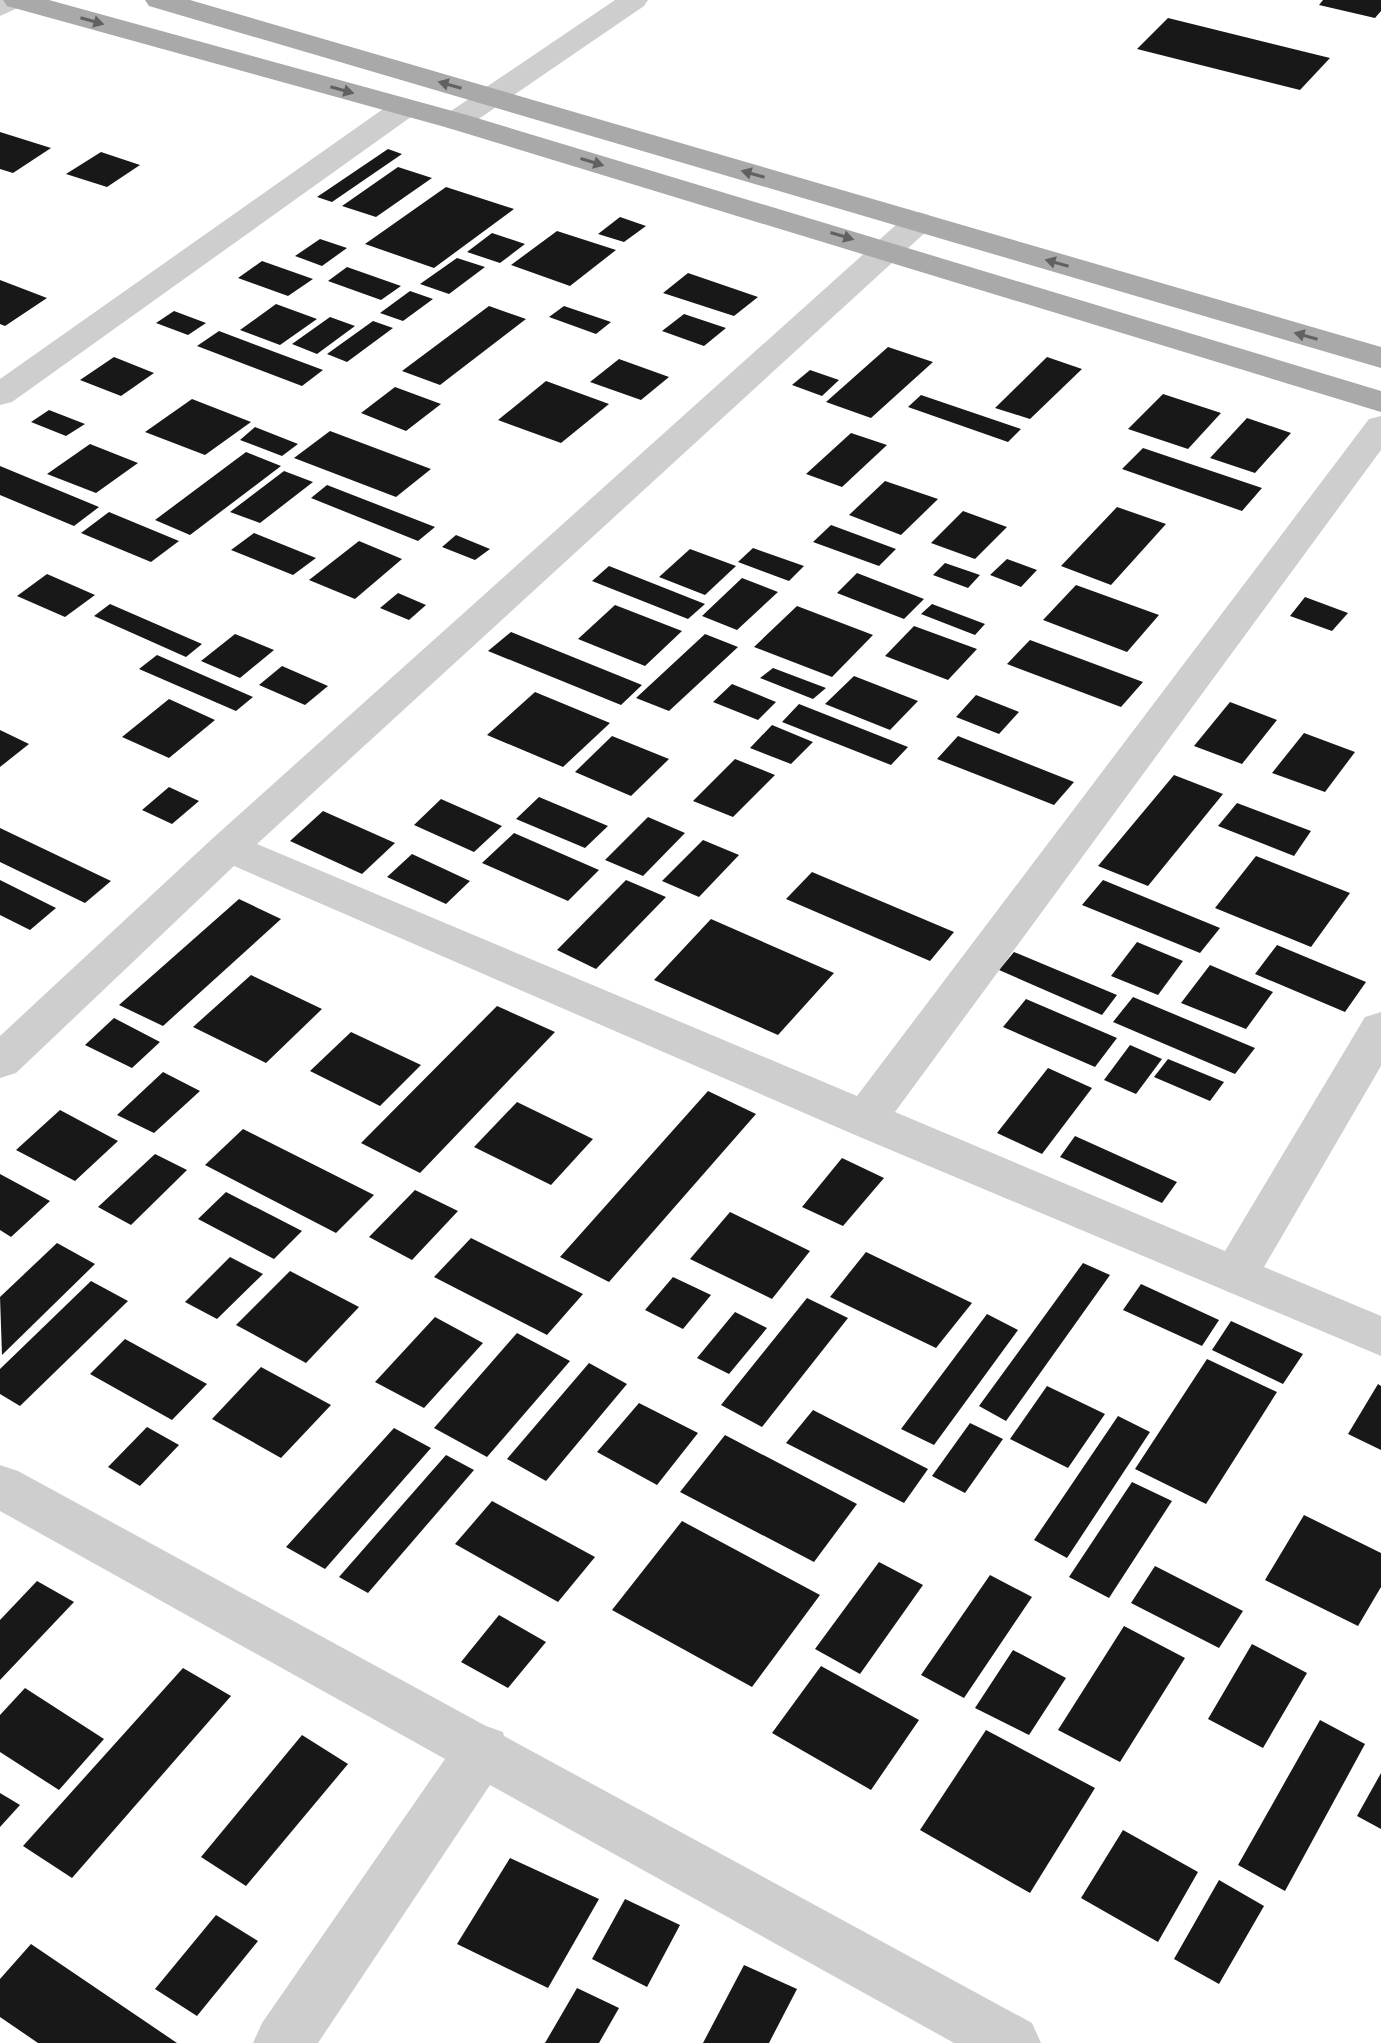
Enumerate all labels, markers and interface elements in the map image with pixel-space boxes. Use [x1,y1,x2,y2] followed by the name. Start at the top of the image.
[80,15,104,28] one-way arrow
[438,78,462,91] one-way arrow
[330,85,355,97] one-way arrow
[581,156,605,169] one-way arrow
[741,167,765,180] one-way arrow
[830,230,854,243] one-way arrow
[1044,256,1068,269] one-way arrow
[1294,329,1318,342] one-way arrow

